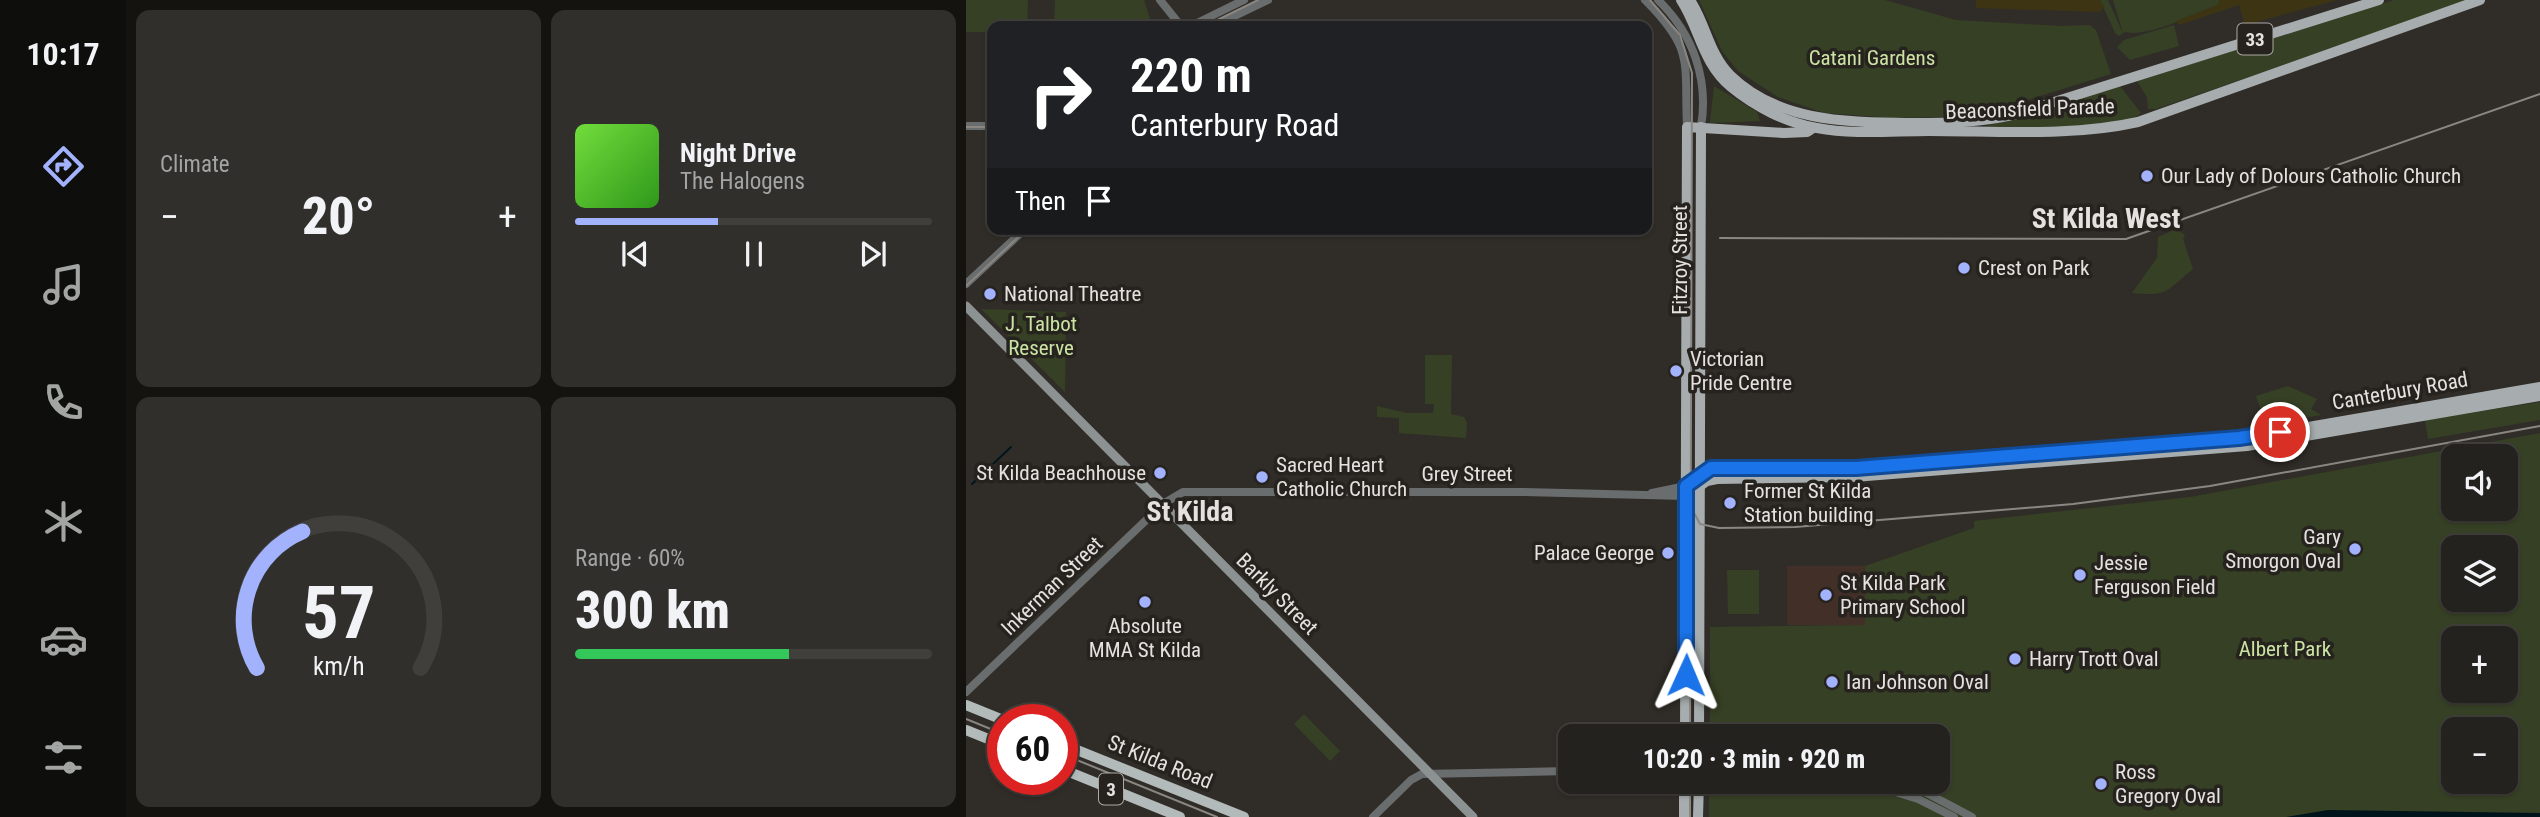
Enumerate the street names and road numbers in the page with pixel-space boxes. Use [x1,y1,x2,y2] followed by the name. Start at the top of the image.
[2238,23,2272,54] road number: 33
[1945,94,2115,124] street label: Beaconsfield Parade
[1668,205,1692,315] street label: Fitzroy Street
[2330,367,2470,415] street label: Canterbury Road
[1421,462,1513,486] street label: Grey Street
[997,532,1107,640] street label: Inkerman Street
[1231,548,1323,640] street label: Barkly Street
[1104,730,1216,794] street label: St Kilda Road
[1099,774,1123,804] road number: 3

